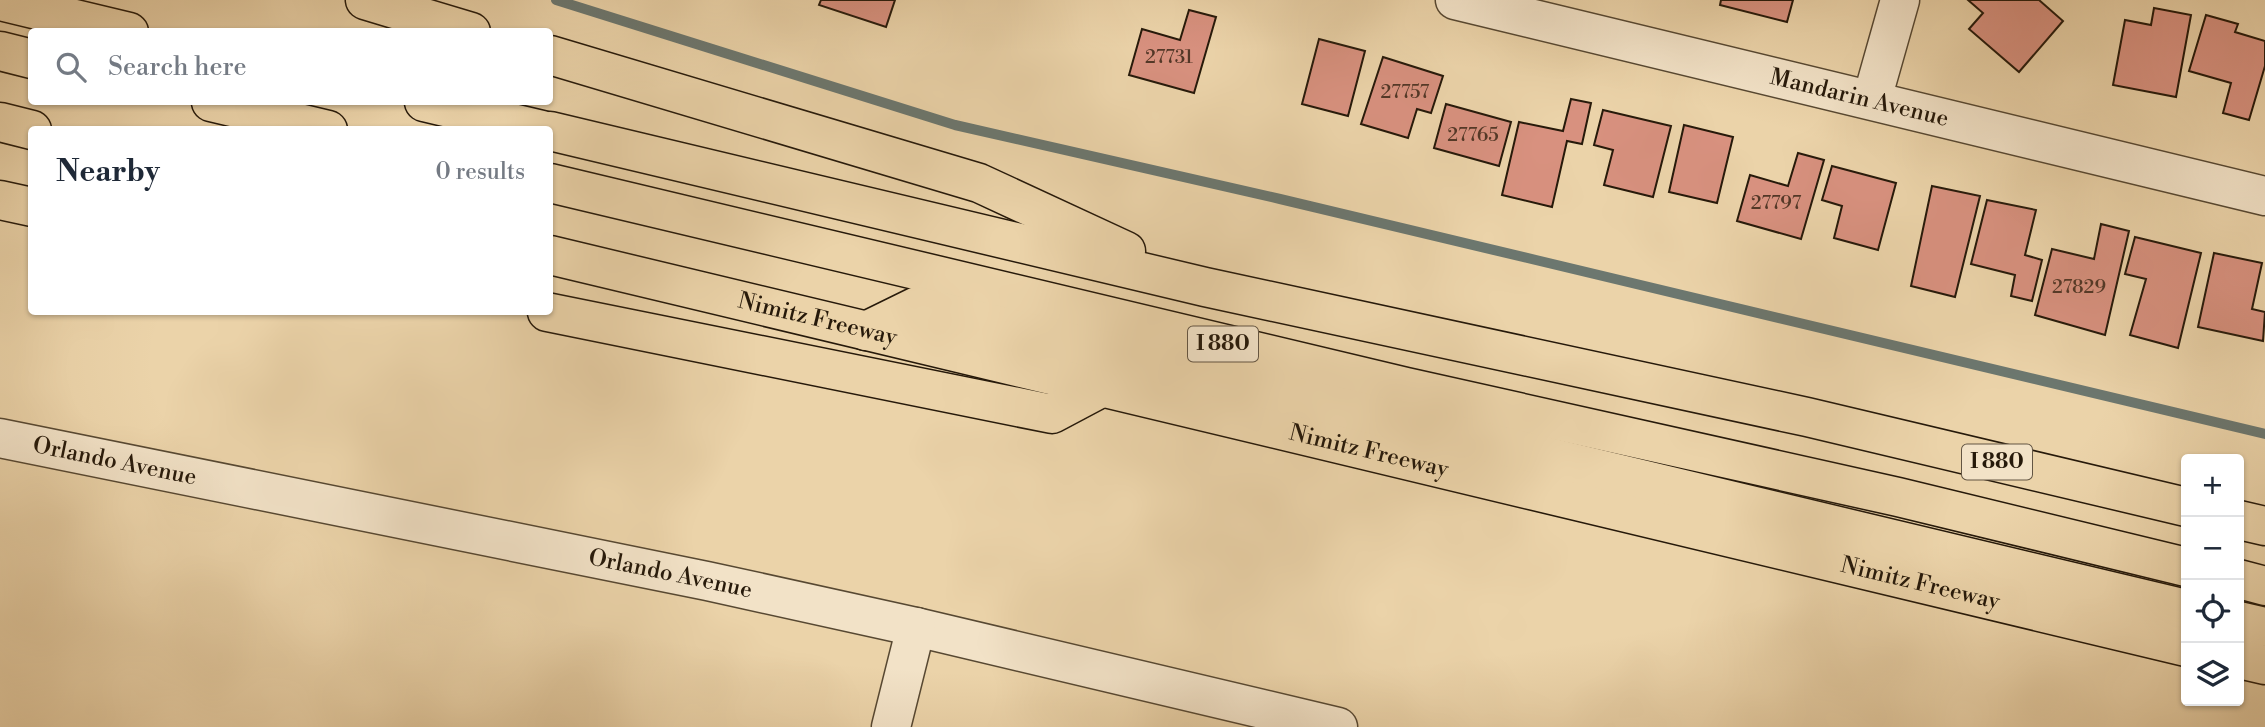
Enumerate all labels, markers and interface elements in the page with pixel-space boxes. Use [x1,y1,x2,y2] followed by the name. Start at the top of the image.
[28,28,553,105] search box
[1145,45,1193,69] house number: 27731
[52,48,90,86] icon: search
[108,51,247,83] text: Search here
[1767,63,1951,133] street label: Mandarin Avenue
[1381,80,1430,104] house number: 27757
[1447,123,1499,147] house number: 27765
[56,153,160,191] text: Nearby
[435,158,525,186] text: 0 results
[1751,191,1802,215] house number: 27797
[2052,275,2106,299] house number: 27829
[735,287,901,352] street label: Nimitz Freeway
[1188,326,1258,362] road number: I 880
[1286,419,1452,484] street label: Nimitz Freeway
[30,431,199,491] street label: Orlando Avenue
[1962,444,2032,480] road number: I 880
[2181,454,2244,706] map controls
[2181,454,2244,517] button: +
[2181,517,2244,580] button: −
[586,543,755,605] street label: Orlando Avenue
[1838,551,2003,616] street label: Nimitz Freeway
[2181,580,2244,643] button: locate
[2181,643,2244,706] button: layers

